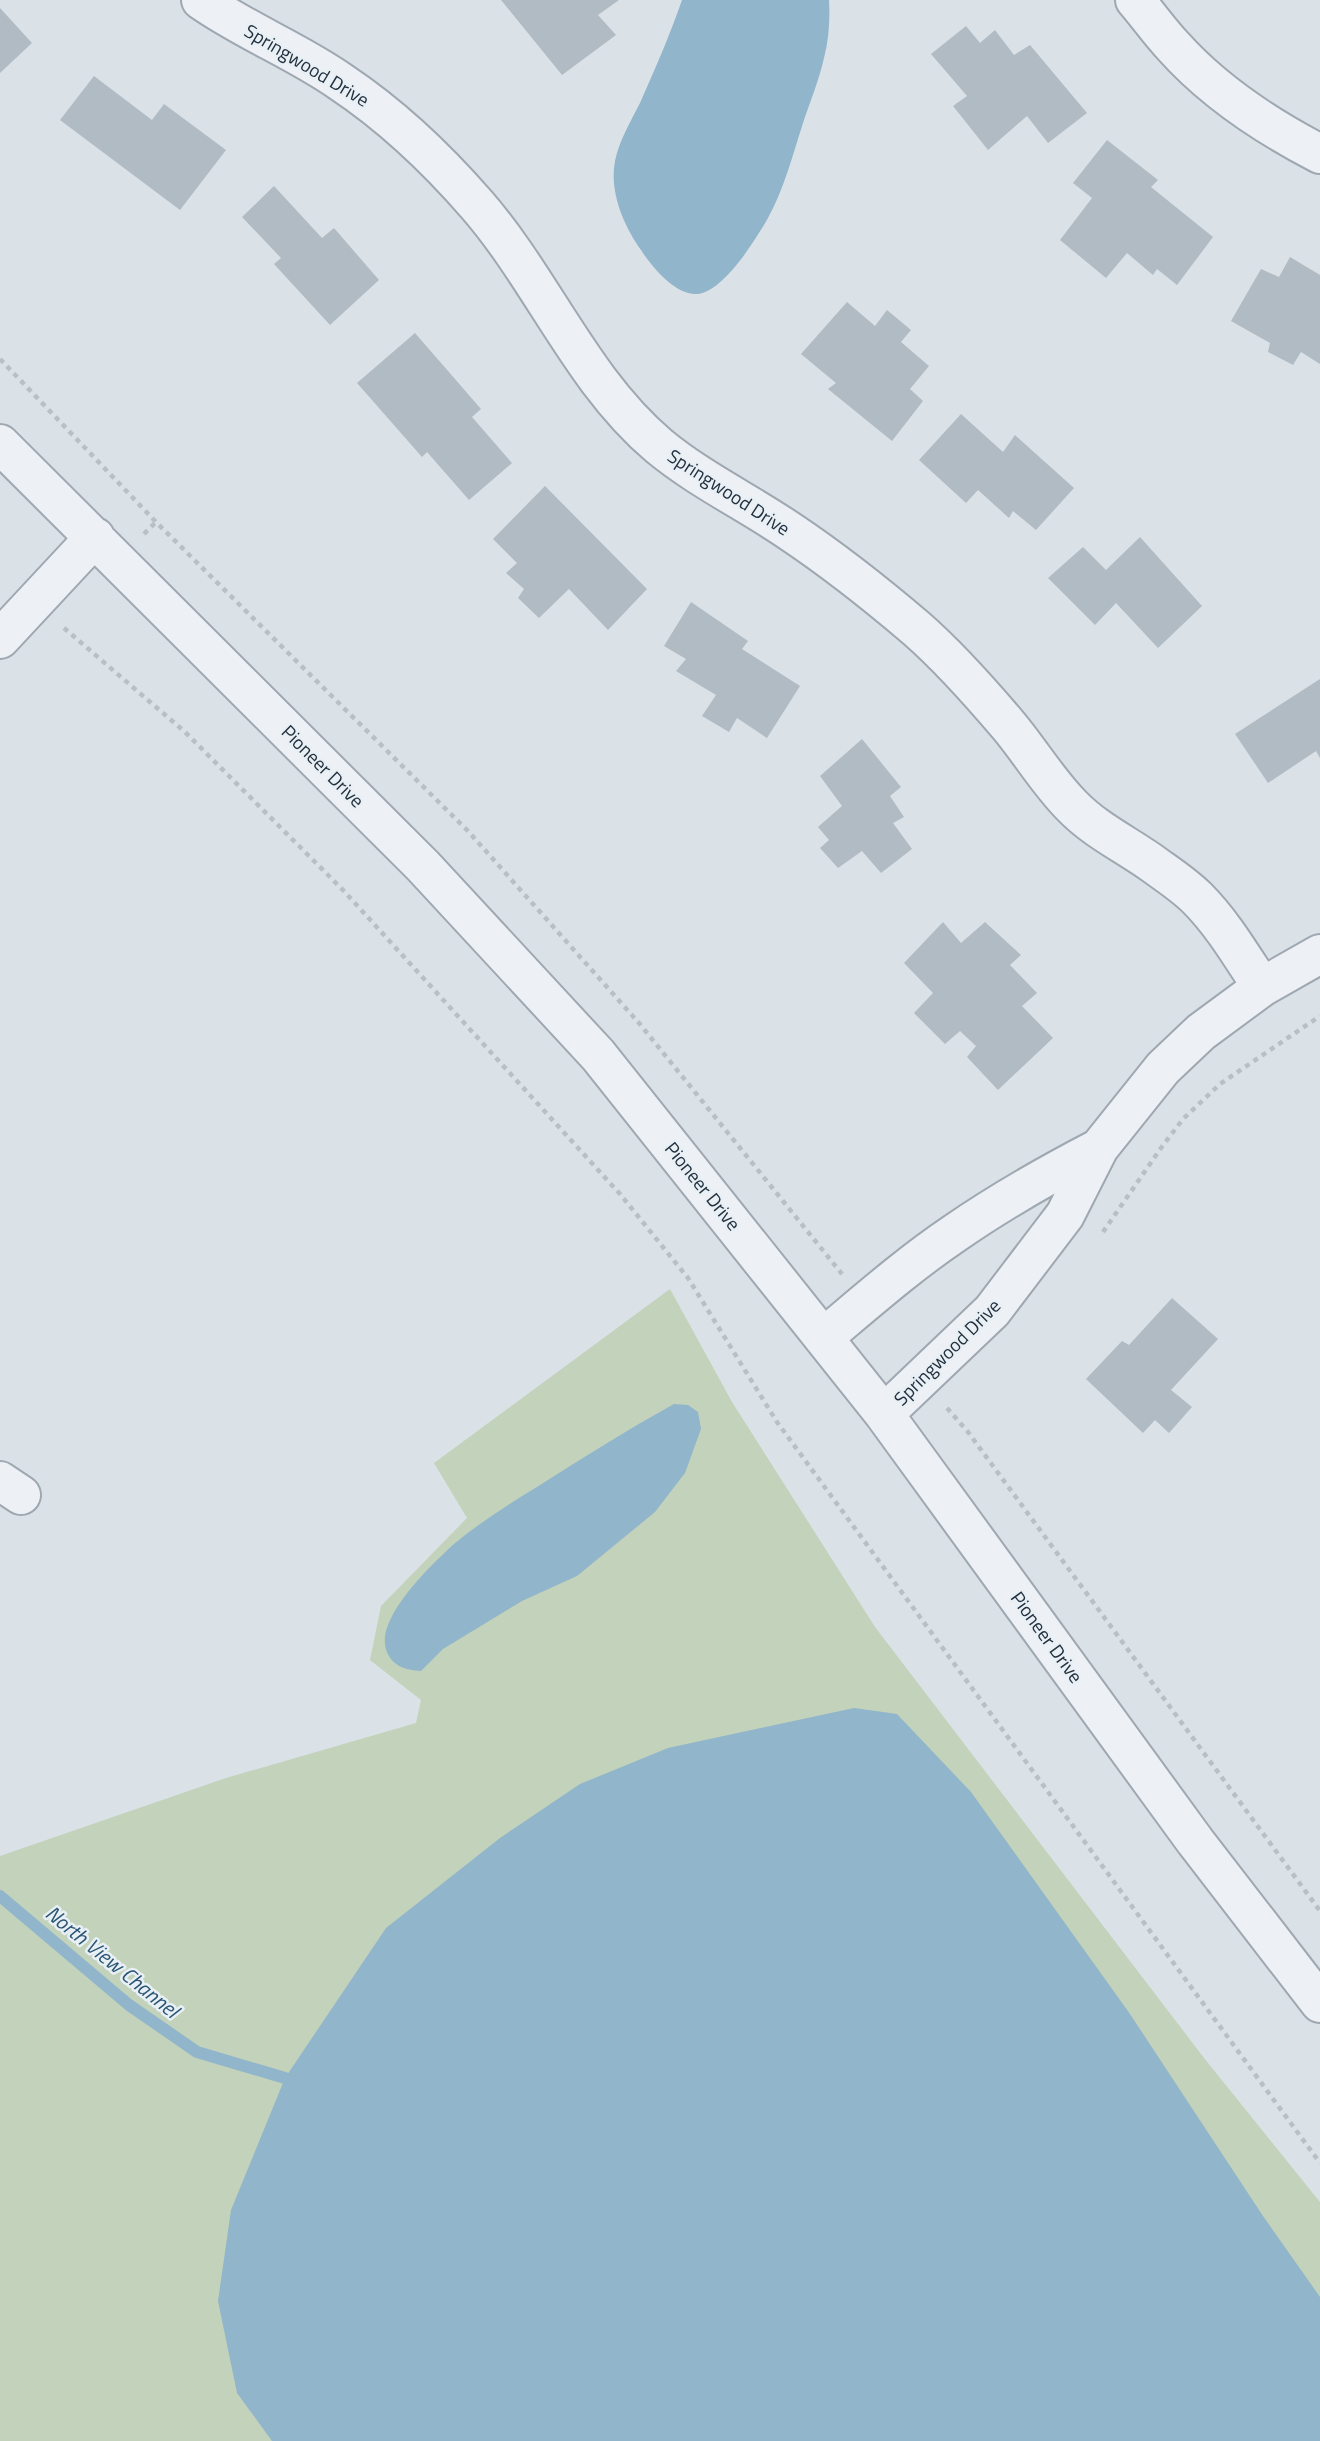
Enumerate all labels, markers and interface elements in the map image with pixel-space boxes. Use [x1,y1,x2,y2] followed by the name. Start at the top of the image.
[239,16,375,113] street label: Springwood Drive
[662,441,796,542] street label: Springwood Drive
[275,718,371,814] street label: Pioneer Drive
[658,1135,748,1236] street label: Pioneer Drive
[886,1291,1007,1412] street label: Springwood Drive
[1004,1585,1091,1689] street label: Pioneer Drive
[39,1897,188,2027] water label: North View Channel

